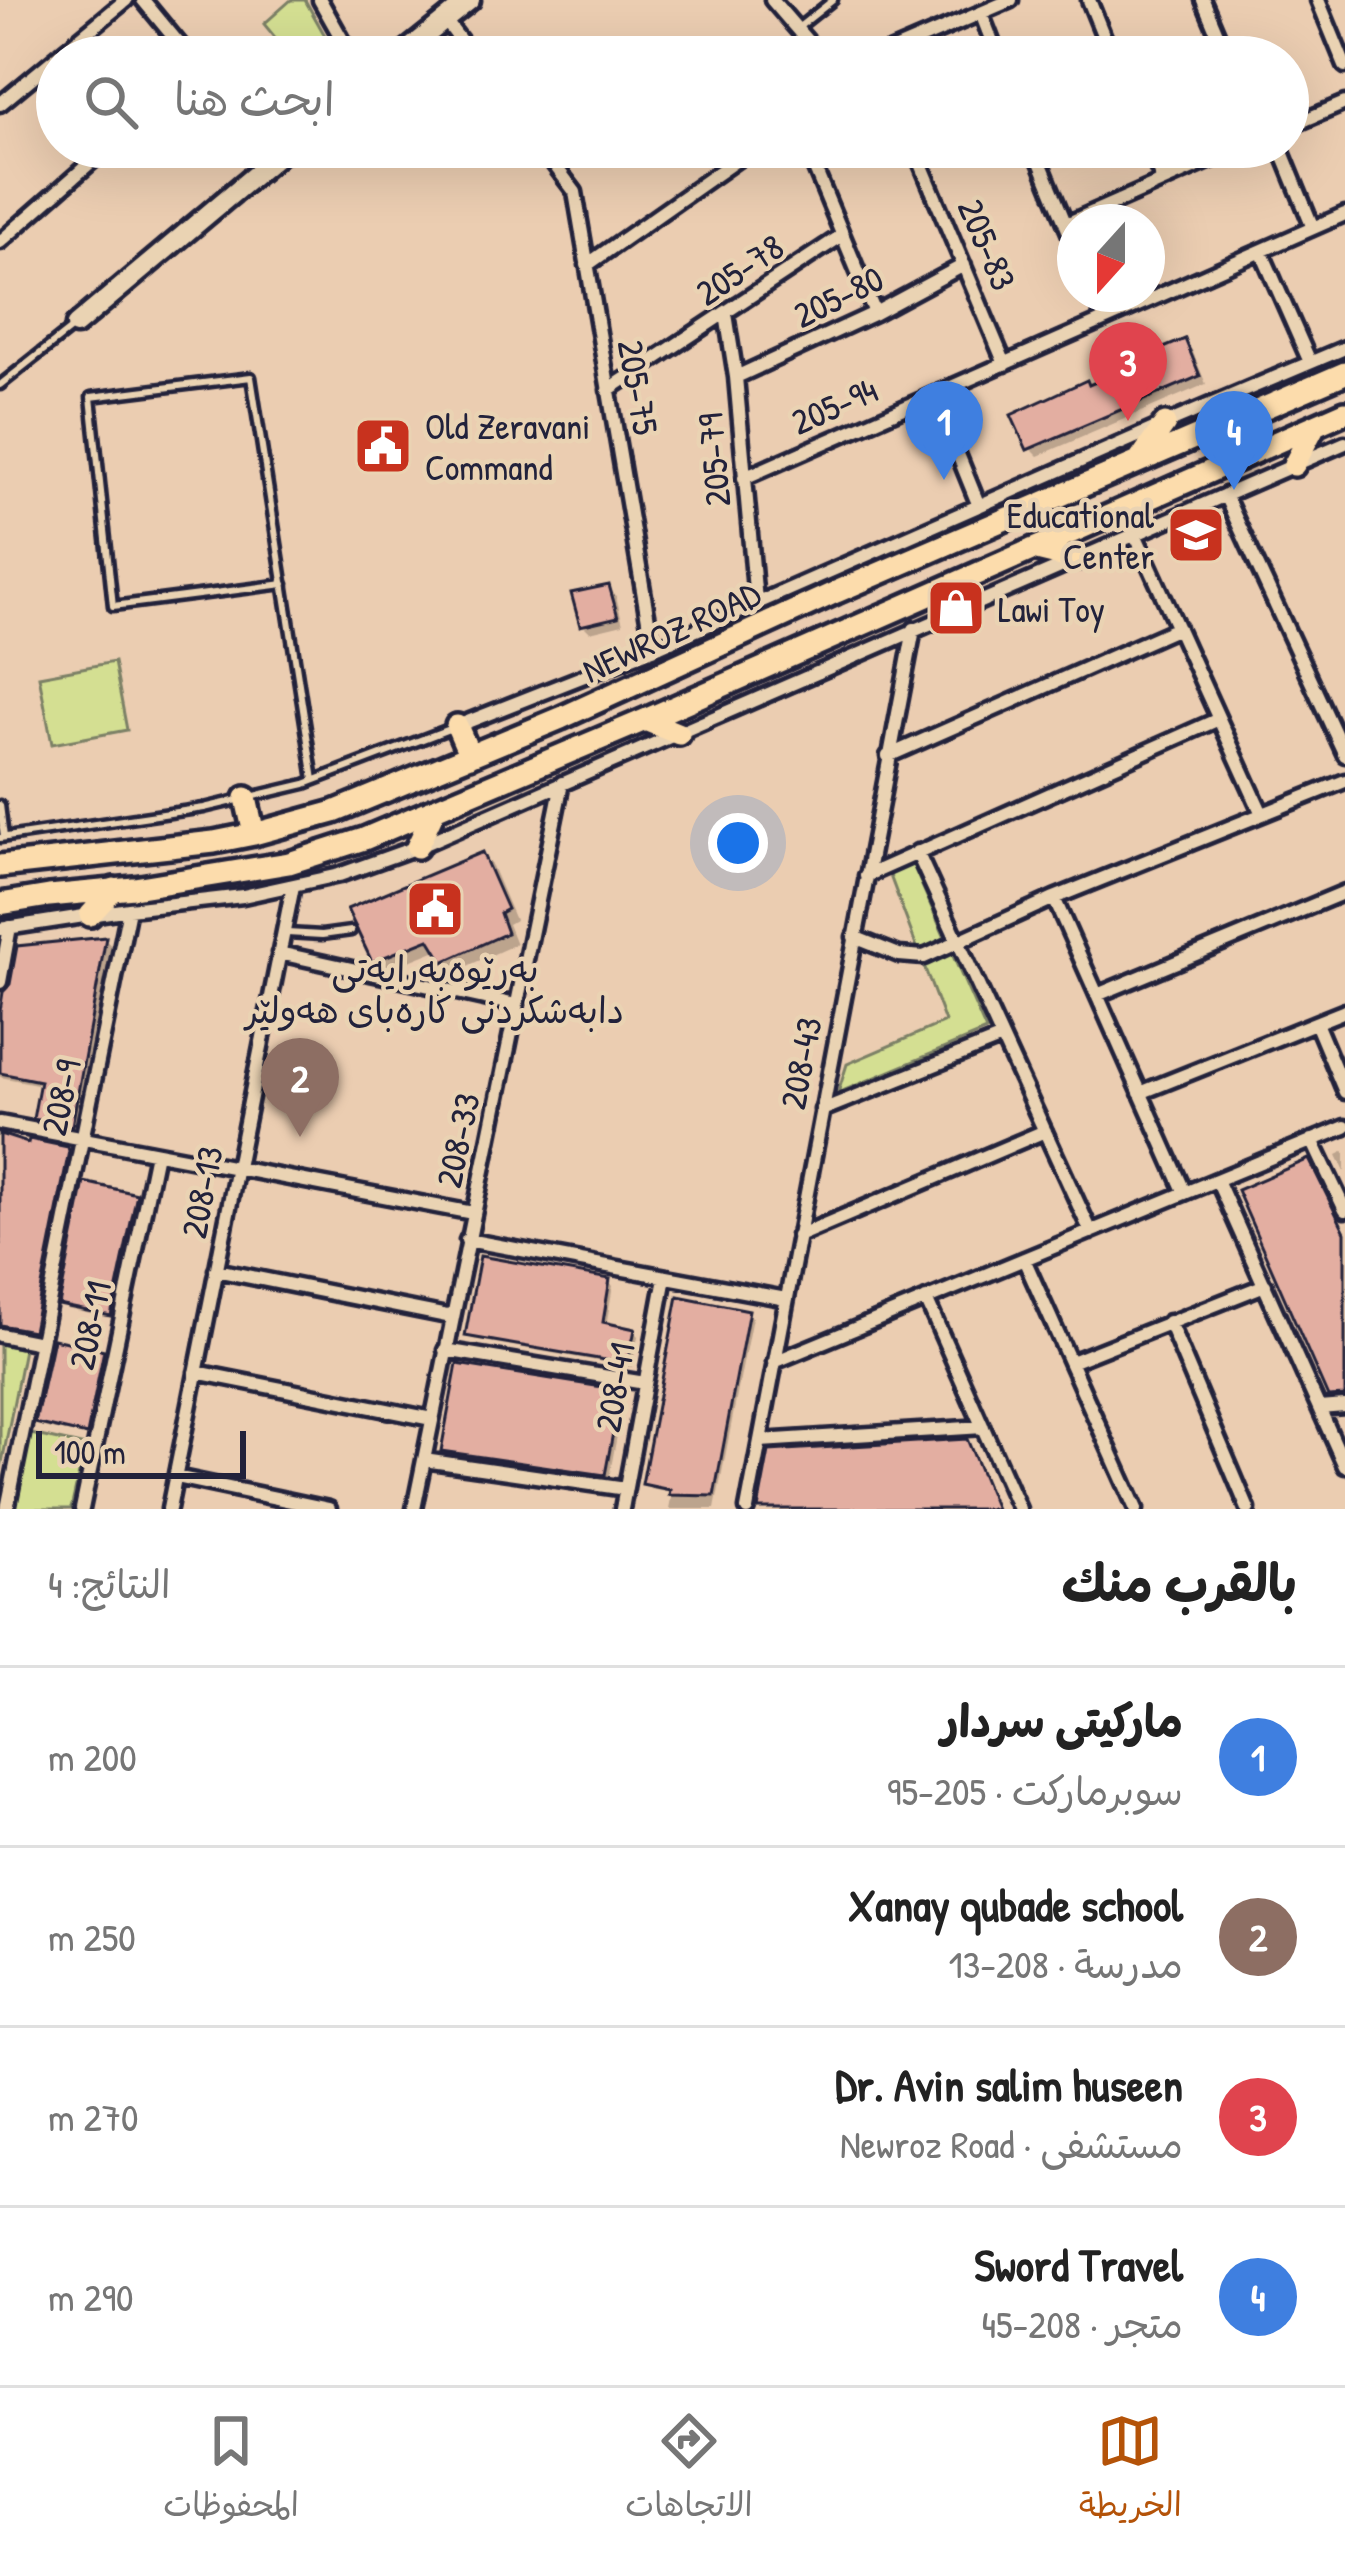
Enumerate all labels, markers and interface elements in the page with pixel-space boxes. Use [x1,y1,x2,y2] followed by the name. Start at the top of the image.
[36,36,1309,168] search box
[174,68,335,129] text: ابحث هنا
[78,69,144,135] icon: search
[947,191,1029,297] street label: 205-83
[1057,204,1165,312] north arrow
[685,222,793,316] street label: 205-78
[785,253,891,339] street label: 205-80
[1089,322,1167,421] pin: 3
[607,336,671,438] street label: 205-75
[783,364,885,446] street label: 205-94
[905,381,983,480] pin: 1
[1195,391,1273,490] pin: 4
[425,401,590,491] place label: Old Zeravani Command
[685,411,741,509] street label: 205-79
[352,415,414,477] public building icon: Old Zeravani Command
[1007,490,1154,580] place label: Educational Center
[1165,504,1227,566] school or university icon: Educational Center
[574,568,768,694] street label: NEWROZ ROAD
[925,577,987,639] shop icon: Lawi Toy
[998,584,1105,633] place label: Lawi Toy
[708,813,768,873] your location
[404,878,466,940] public building icon: بەرێوەبەرایەتی دابەشکردنی کارەبای هەولێر
[243,944,624,1034] place label: بەرێوەبەرایەتی دابەشکردنی کارەبای هەولێر
[767,1013,833,1113] street label: 208-43
[261,1038,339,1137] pin: 2
[28,1055,92,1139] street label: 208-9
[423,1088,491,1192] street label: 208-33
[168,1142,234,1242] street label: 208-13
[56,1276,122,1374] street label: 208-11
[582,1339,646,1435] street label: 208-41
[36,1425,246,1478] scale bar
[54,1430,126,1474] text: 100 m
[1062,1548,1297,1617] text: بالقرب منك
[48,1557,171,1610] text: النتائج: 4
[941,1690,1183,1751] text: ماركيتى سردار
[48,1730,137,1783] text: 200 m
[1251,1730,1265,1783] text: 1
[887,1764,1183,1817] text: سوبرماركت · 205-95
[848,1874,1183,1935] text: Xanay qubade school
[48,1910,136,1963] text: 250 m
[1249,1910,1267,1963] text: 2
[949,1937,1183,1990] text: مدرسة · 208-13
[835,2054,1183,2115] text: Dr. Avin salim huseen
[48,2090,139,2143] text: 270 m
[1249,2090,1267,2143] text: 3
[840,2117,1183,2170] text: مستشفى · Newroz Road
[974,2234,1183,2295] text: Sword Travel
[48,2270,134,2323] text: 290 m
[1251,2270,1265,2323] text: 4
[981,2297,1183,2350] text: متجر · 208-45
[163,2408,299,2534] tab: المحفوظات
[625,2408,753,2534] tab: الاتجاهات
[1079,2408,1182,2534] tab: الخريطة

